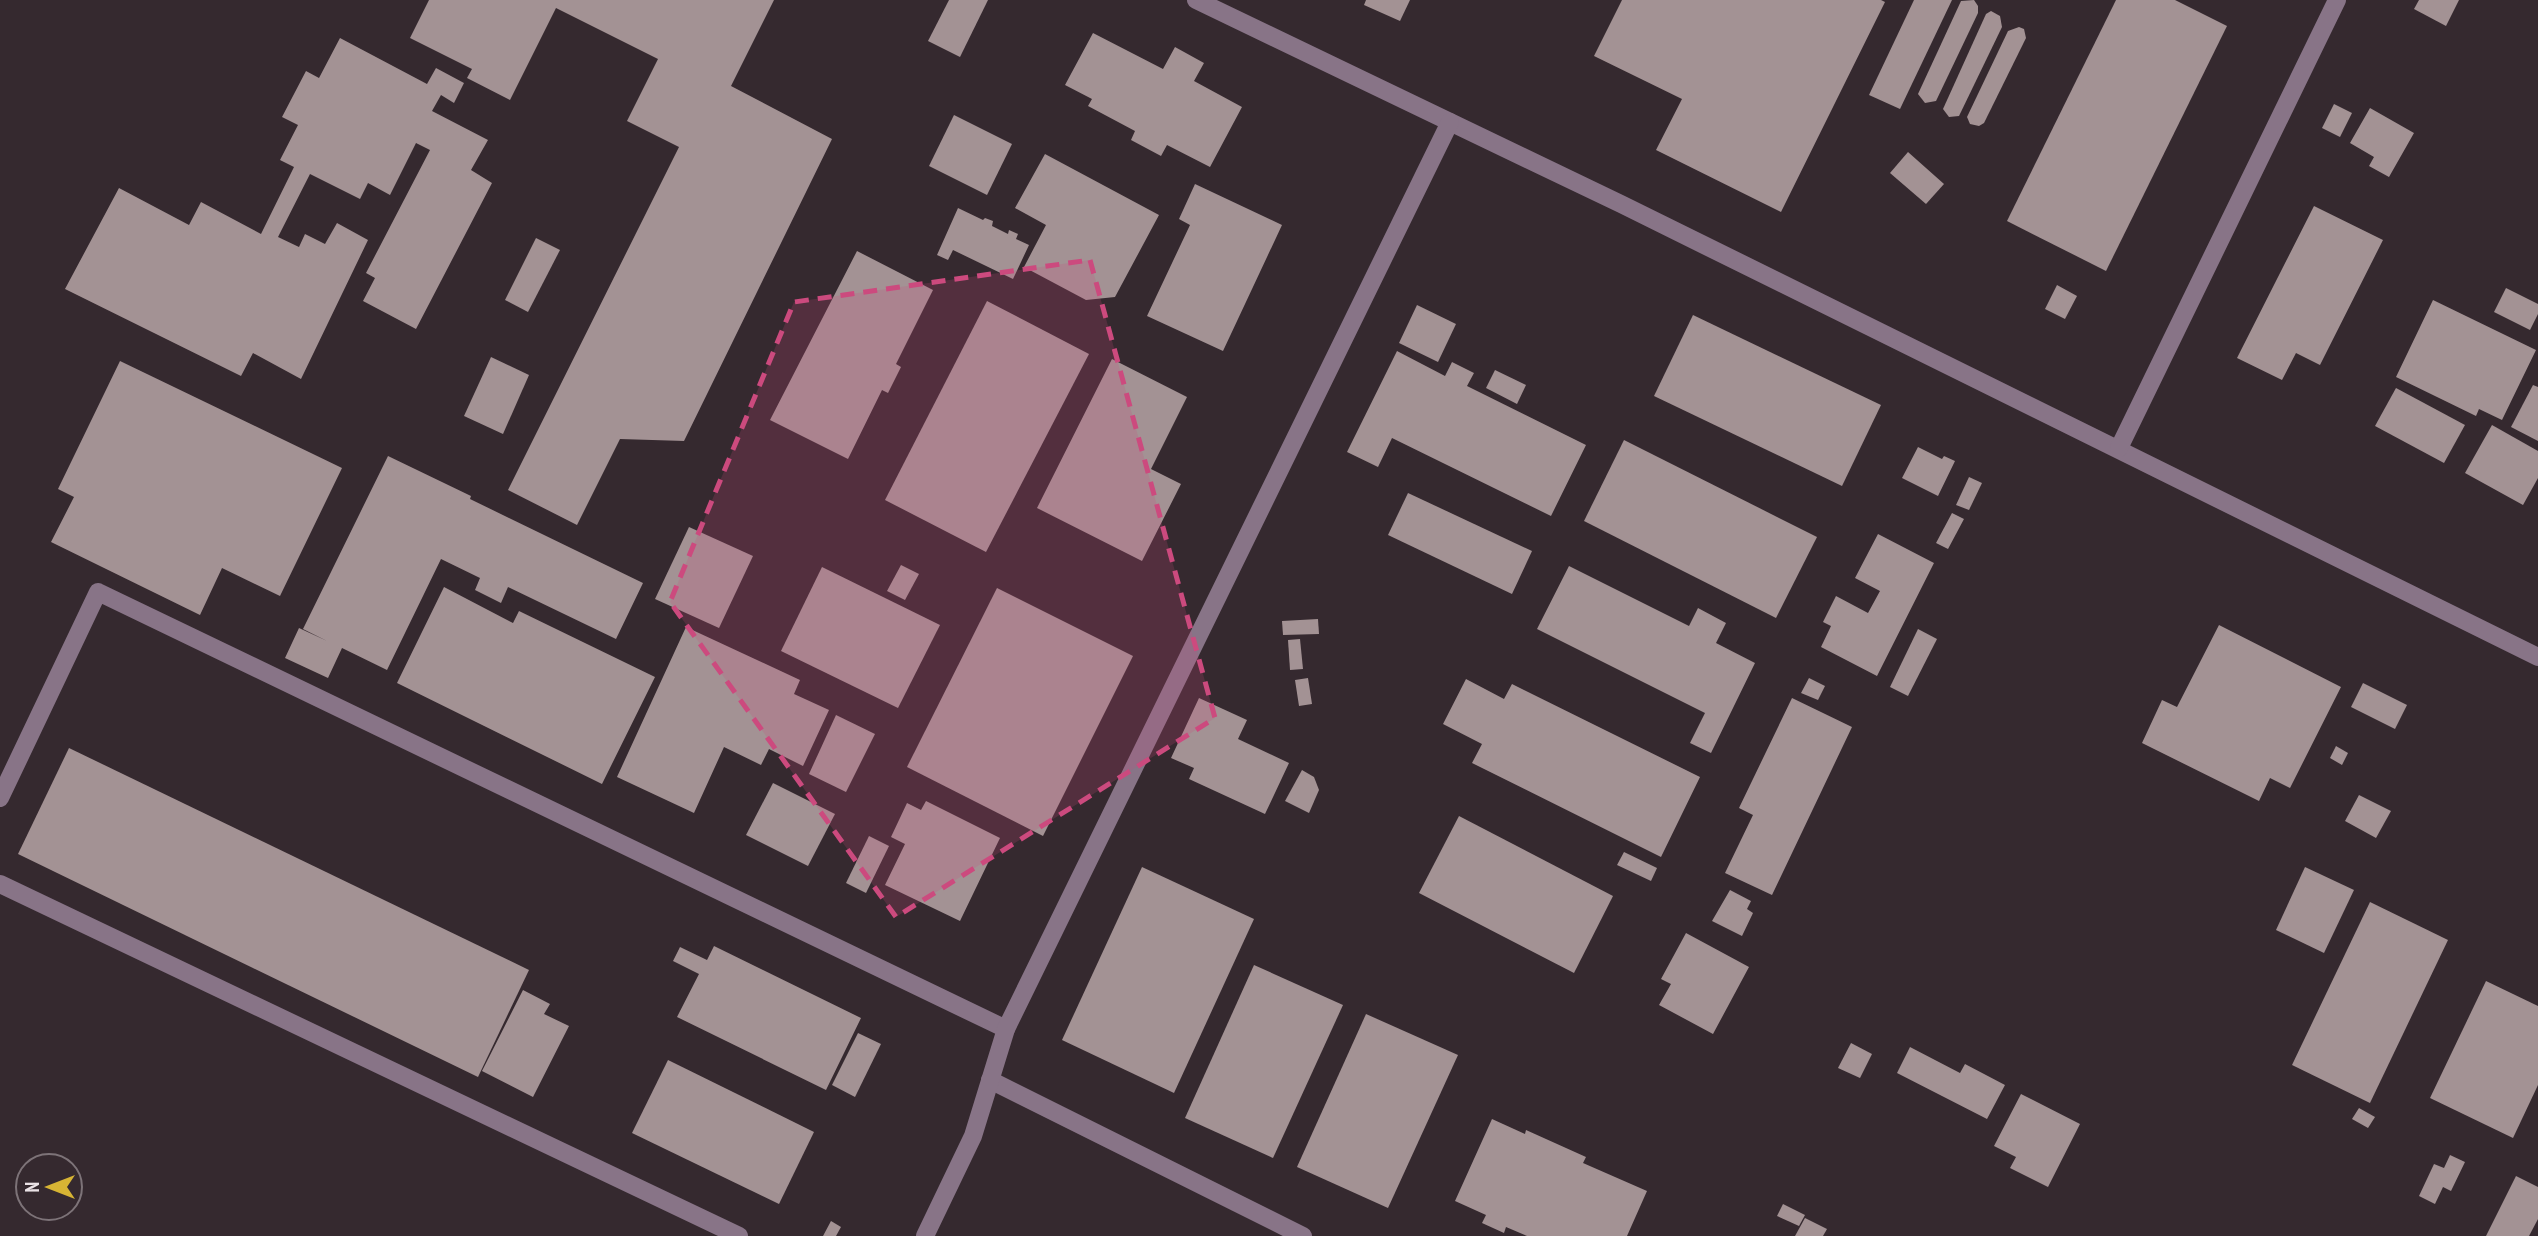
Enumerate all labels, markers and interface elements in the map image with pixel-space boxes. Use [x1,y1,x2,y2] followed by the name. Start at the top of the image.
[14,1152,84,1222] north arrow
[20,1182,44,1192] text: N

